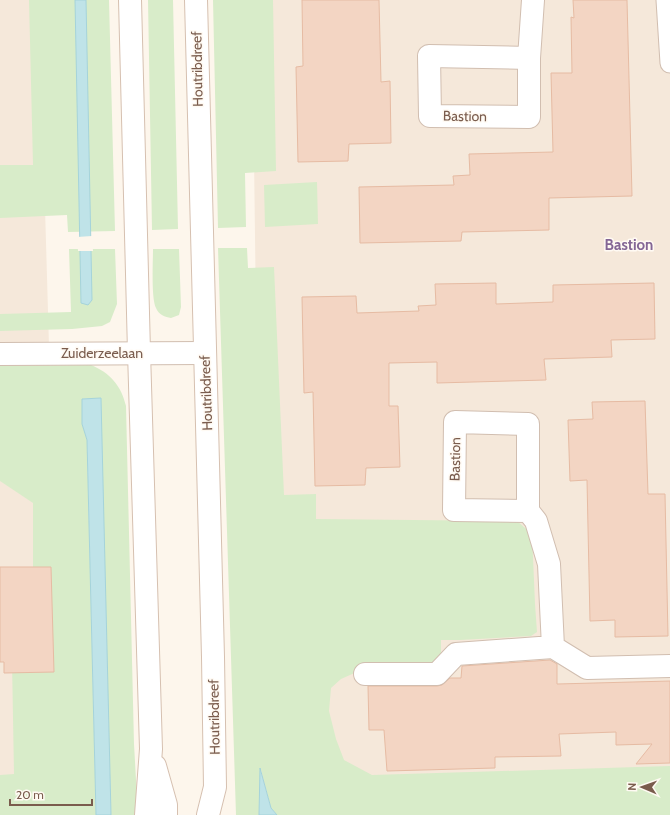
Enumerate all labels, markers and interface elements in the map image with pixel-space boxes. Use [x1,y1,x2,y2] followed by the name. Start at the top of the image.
[187,31,207,107] street label: Houtribdreef
[443,107,487,125] street label: Bastion
[605,236,653,254] district label: Bastion
[61,344,143,362] street label: Zuiderzeelaan
[196,355,216,431] street label: Houtribdreef
[446,437,464,481] street label: Bastion
[204,679,224,755] street label: Houtribdreef
[622,767,662,807] north arrow
[10,781,92,807] scale bar
[625,783,639,791] text: N
[16,787,44,802] text: 20 m

